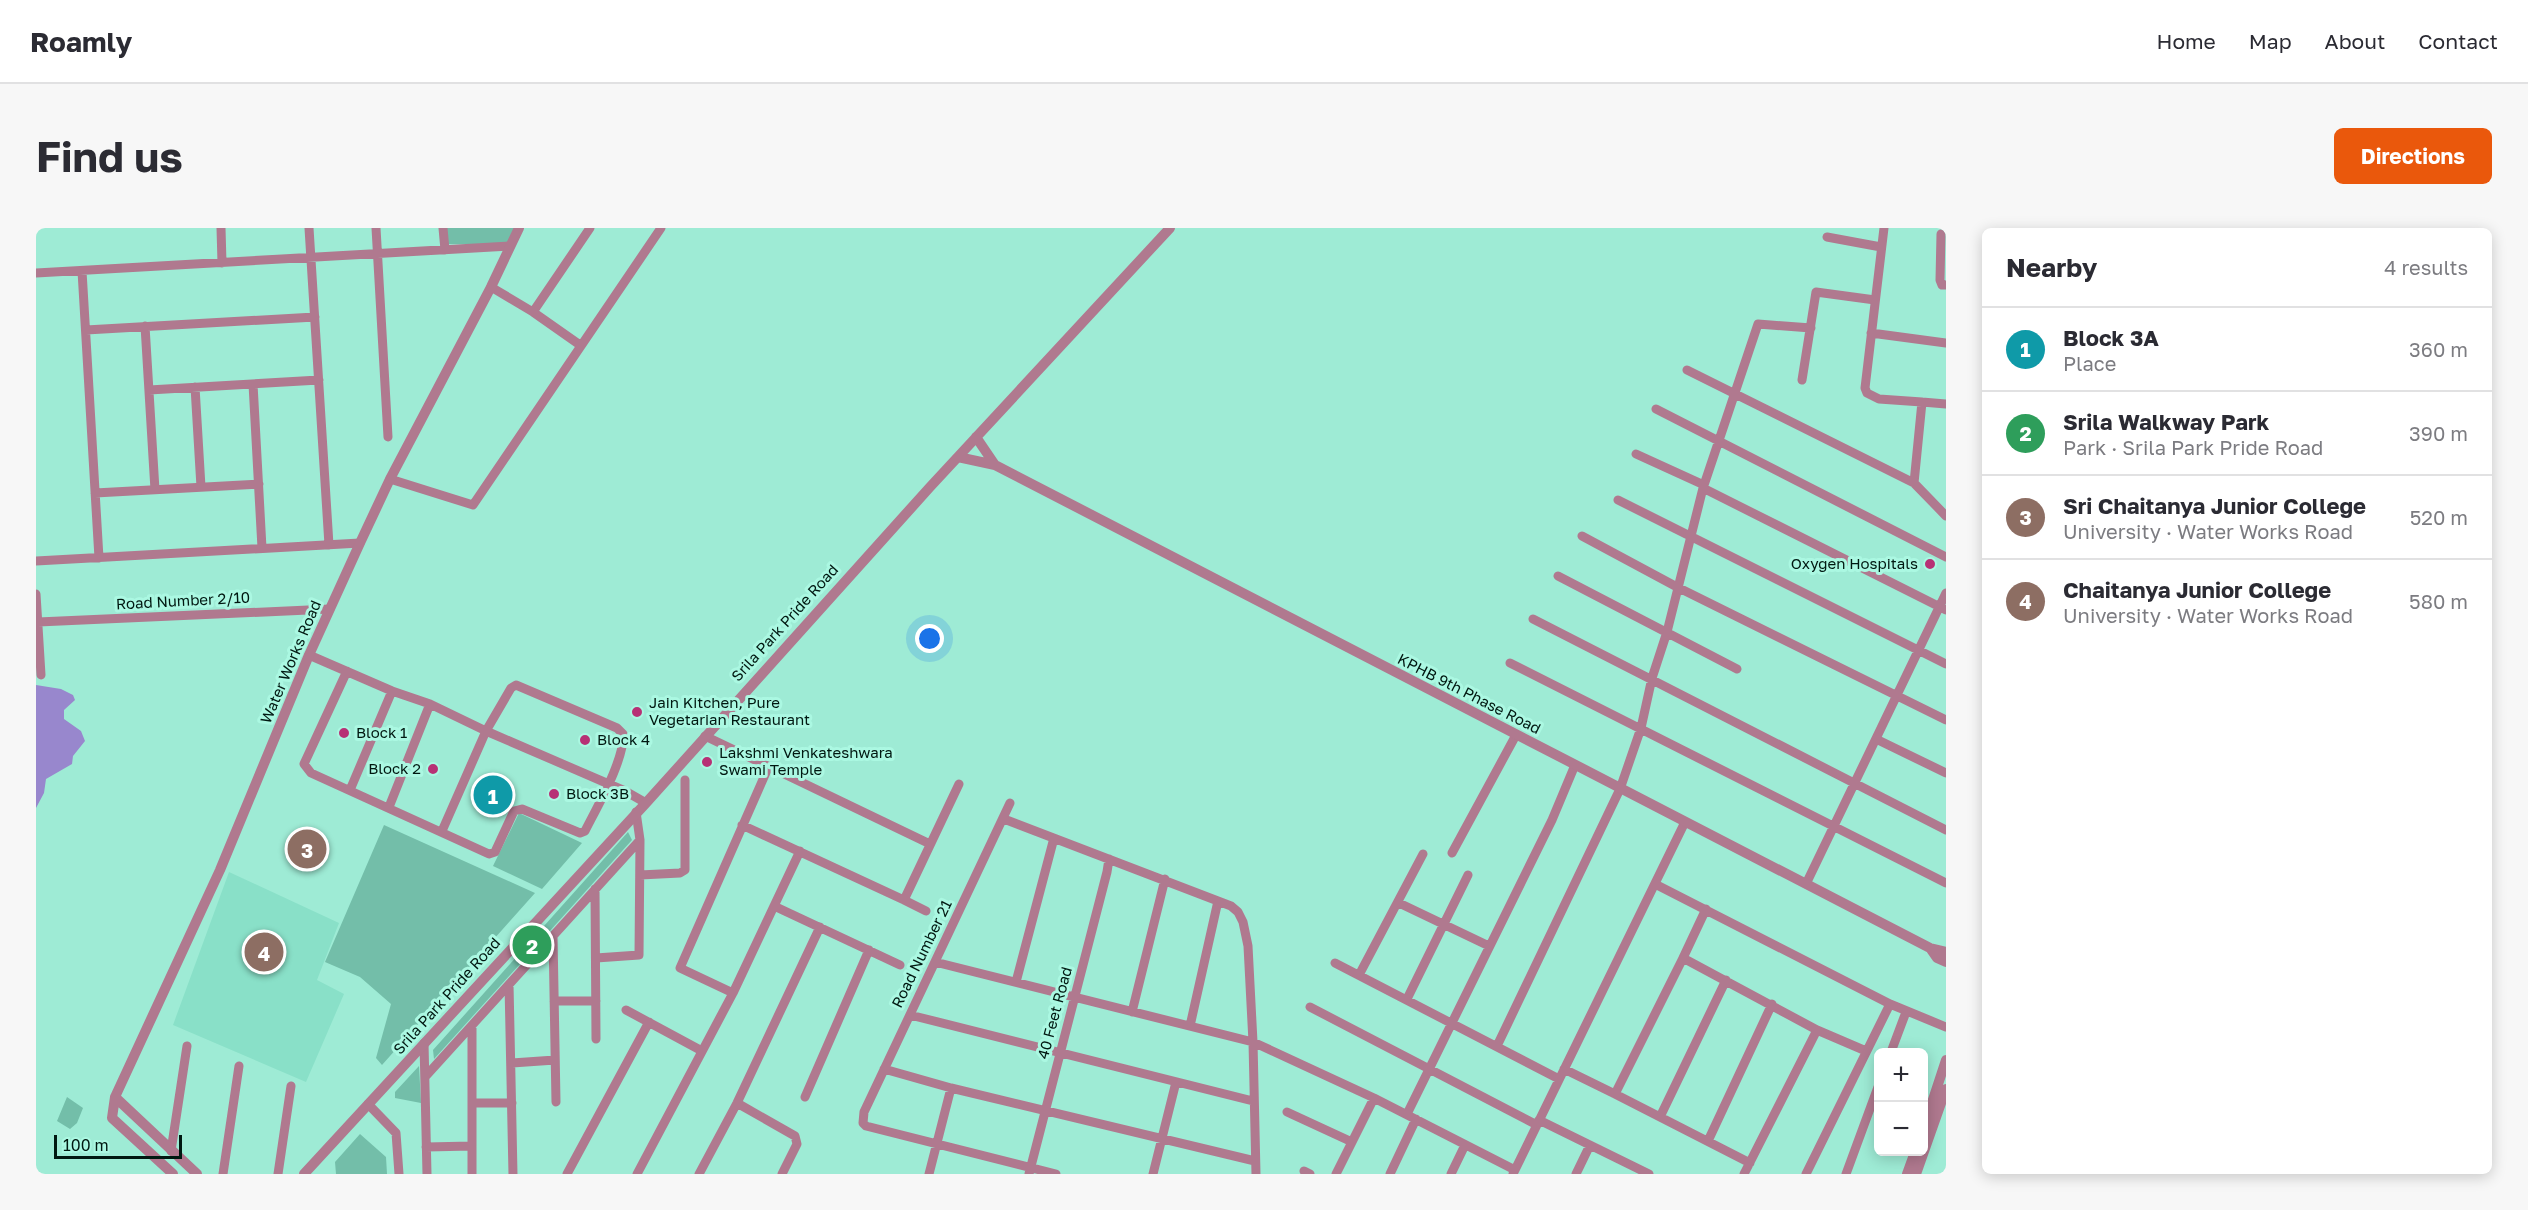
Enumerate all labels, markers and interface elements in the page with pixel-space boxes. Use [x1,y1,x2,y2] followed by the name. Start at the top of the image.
[30,25,132,58] text: Roamly
[2156,28,2216,54] text: Home
[2249,28,2292,54] text: Map
[2325,28,2385,54] text: About
[2418,28,2498,54] text: Contact
[2334,128,2492,184] button: Directions
[36,131,183,181] text: Find us
[2006,252,2097,283] text: Nearby
[2384,255,2468,279] text: 4 results
[2063,324,2159,351] text: Block 3A
[2020,337,2031,361] text: 1
[2409,337,2468,361] text: 360 m
[2063,351,2116,375] text: Place
[2063,408,2269,435] text: Srila Walkway Park
[2019,421,2032,445] text: 2
[2409,421,2468,445] text: 390 m
[2063,435,2323,459] text: Park · Srila Park Pride Road
[2063,492,2366,519] text: Sri Chaitanya Junior College
[2019,505,2032,529] text: 3
[2410,505,2468,529] text: 520 m
[2063,519,2353,543] text: University · Water Works Road
[1791,554,1918,572] place label: Oxygen Hospitals
[1923,557,1937,571] marker: Oxygen Hospitals
[727,560,841,684] street label: Srila Park Pride Road
[2063,576,2331,603] text: Chaitanya Junior College
[115,588,250,613] street label: Road Number 2/10
[2019,589,2032,613] text: 4
[2409,589,2468,613] text: 580 m
[256,597,324,726] street label: Water Works Road
[2063,603,2353,627] text: University · Water Works Road
[915,624,944,653] your location
[1395,649,1544,737] street label: KPHB 9th Phase Road
[649,693,810,728] place label: Jain Kitchen, Pure Vegetarian Restaurant
[630,705,644,719] marker: Jain Kitchen, Pure Vegetarian Restaurant
[356,723,407,741] place label: Block 1
[337,726,351,740] marker: Block 1
[597,730,650,748] place label: Block 4
[578,733,592,747] marker: Block 4
[719,743,893,778] place label: Lakshmi Venkateshwara Swami Temple
[700,755,714,769] marker: Lakshmi Venkateshwara Swami Temple
[368,759,421,777] place label: Block 2
[426,762,440,776] marker: Block 2
[474,772,512,818] pin: 1
[566,784,629,802] place label: Block 3B
[547,787,561,801] marker: Block 3B
[288,826,326,872] pin: 3
[887,897,955,1010] street label: Road Number 21
[512,922,552,968] pin: 2
[244,930,284,974] pin: 4
[389,933,503,1057] street label: Srila Park Pride Road
[1033,965,1075,1061] street label: 40 Feet Road
[1874,1048,1928,1156] map controls
[1874,1048,1928,1102] button: +
[1874,1102,1928,1156] button: −
[54,1132,182,1160] scale bar
[63,1135,109,1155] text: 100 m

